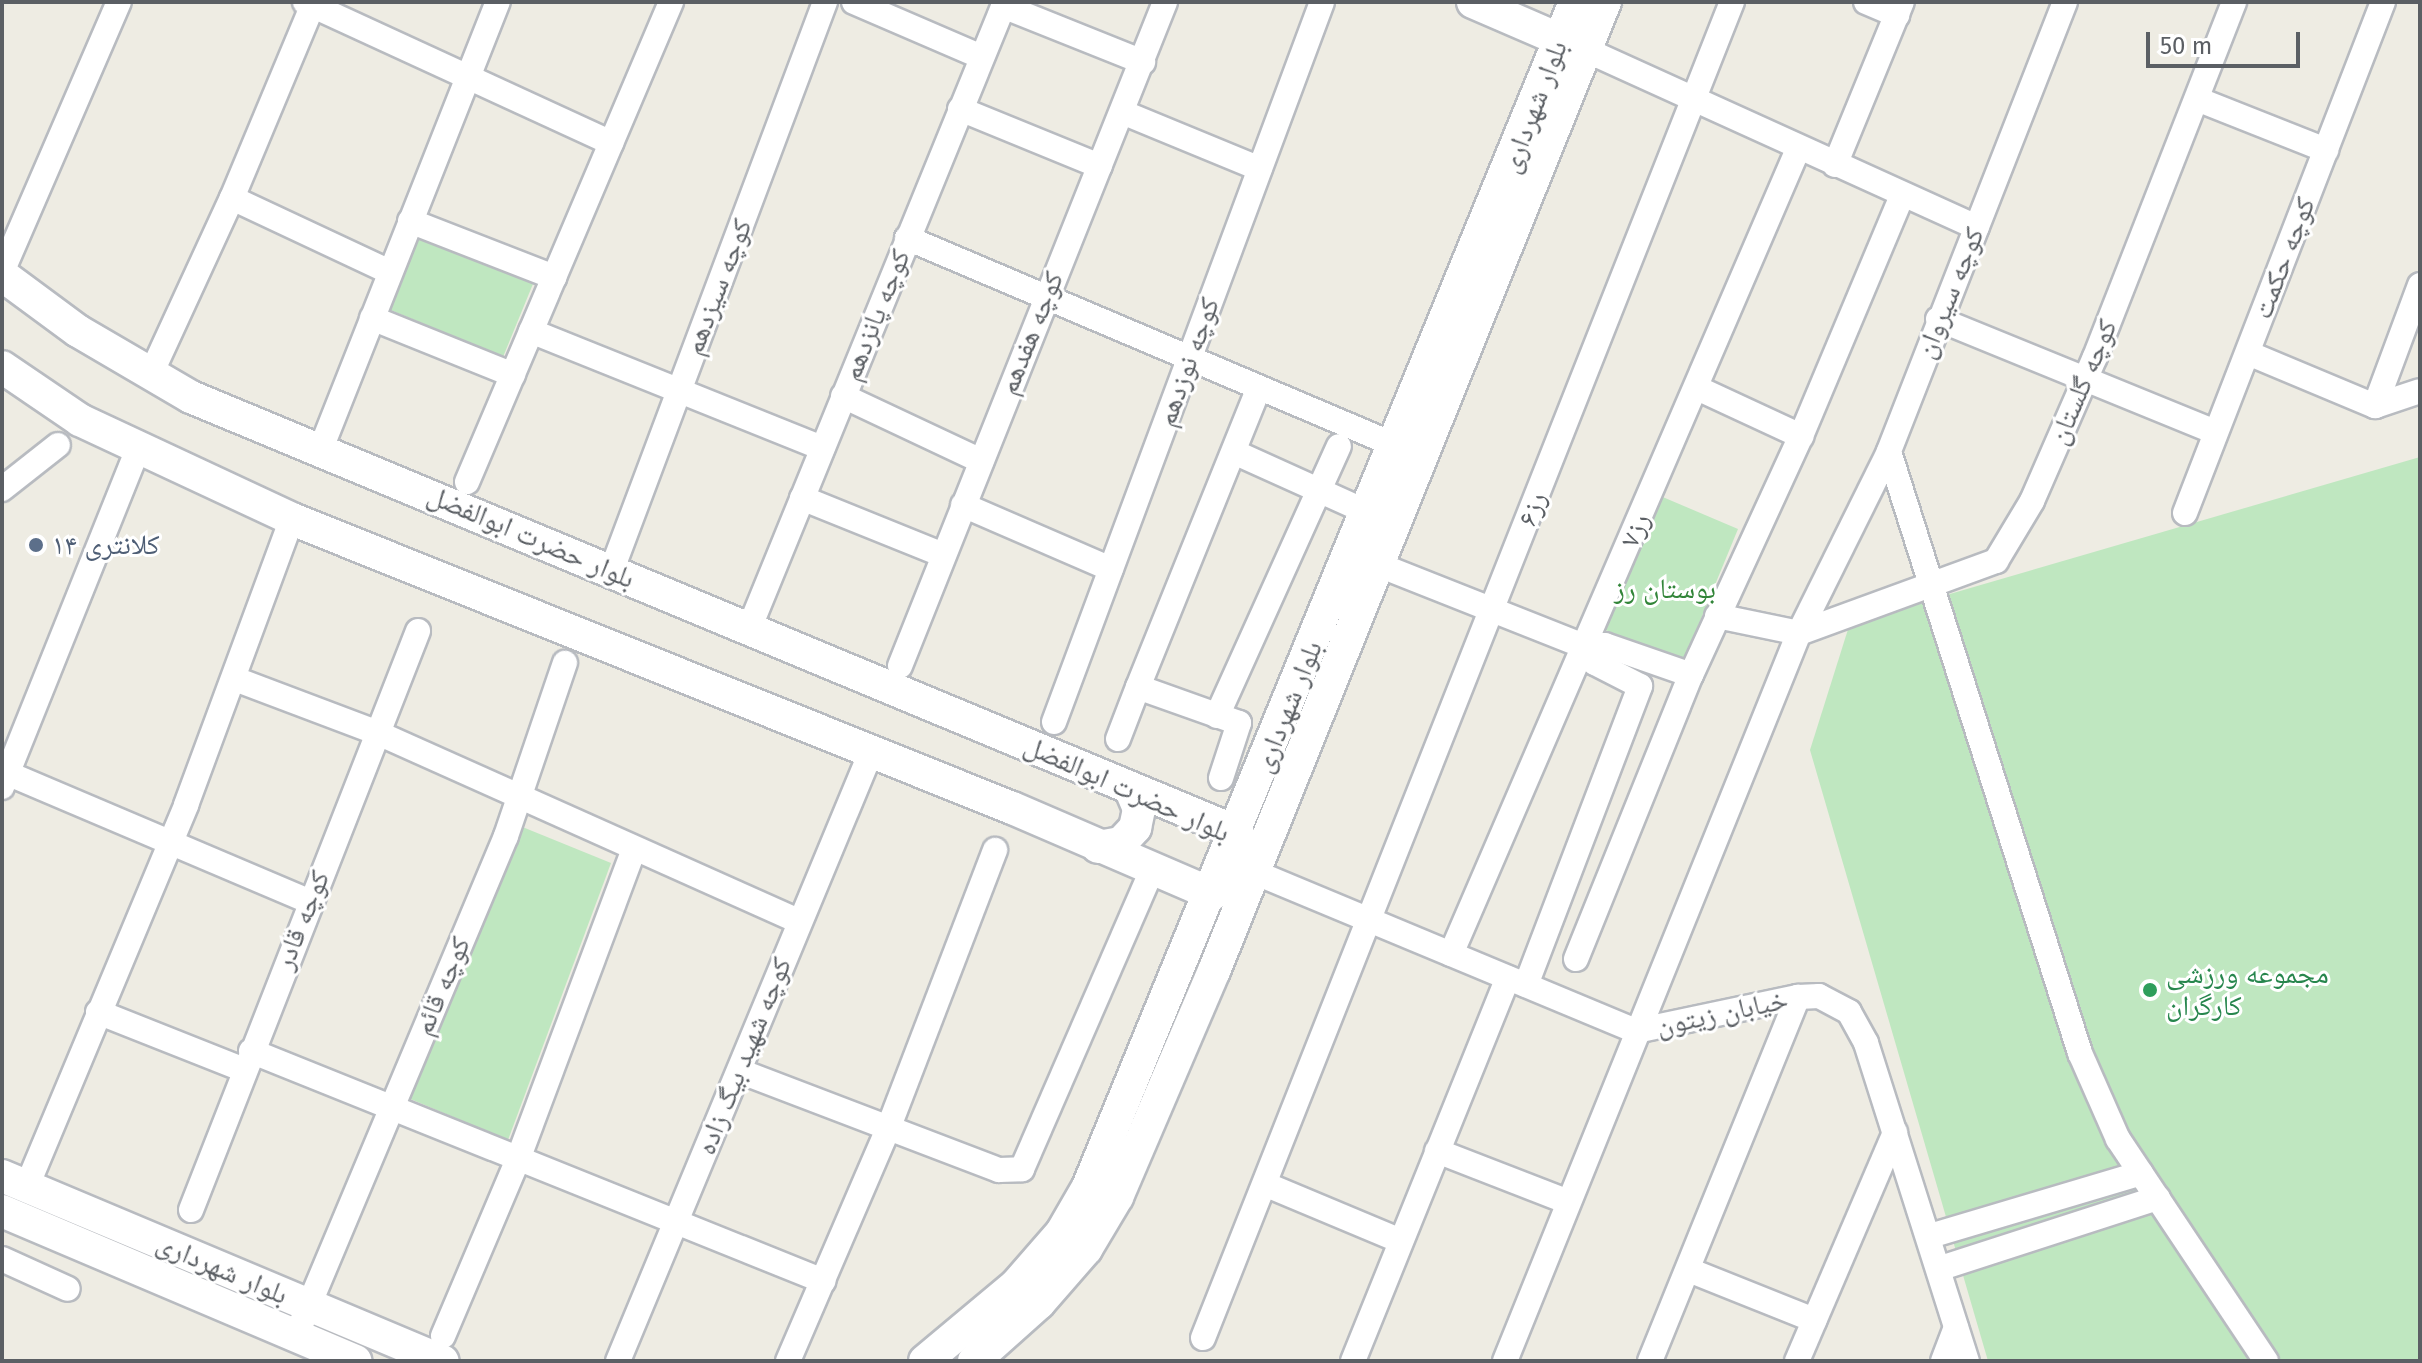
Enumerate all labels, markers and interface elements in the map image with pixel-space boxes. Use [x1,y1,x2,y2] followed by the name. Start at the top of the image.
[2150,16,2304,66] scale bar
[2160,32,2212,60] text: 50 m
[1493,36,1575,178] street label: بلوار شهرداری
[2245,192,2323,324] street label: کوچه حکمت
[677,214,759,360] street label: کوچه سیزدهم
[1908,222,1992,364] street label: کوچه سیروان
[834,244,918,386] street label: کوچه پانزدهم
[991,266,1071,400] street label: کوچه هفدهم
[1149,293,1227,431] street label: کوچه نوزدهم
[2042,314,2124,450] street label: کوچه گلستان
[422,478,640,596] street label: بلوار حضرت ابوالفضل
[1510,487,1554,531] street label: رز۶
[1613,508,1657,552] street label: رز۷
[52,528,160,562] place label: کلانتری ۱۴
[27,536,45,554] marker: کلانتری ۱۴
[1614,572,1716,606] park label: بوستان رز
[1246,636,1330,778] street label: بلوار شهرداری
[1019,729,1235,849] street label: بلوار حضرت ابوالفضل
[267,866,337,974] street label: کوچه قادر
[406,932,478,1040] street label: کوچه قائم
[689,952,799,1160] street label: کوچه شهید بیگ زاده
[2166,957,2329,1023] place label: مجموعه ورزشی کارگران
[2141,981,2159,999] marker: مجموعه ورزشی کارگران
[1653,983,1791,1043] street label: خیابان زیتون
[151,1226,293,1312] street label: بلوار شهرداری

